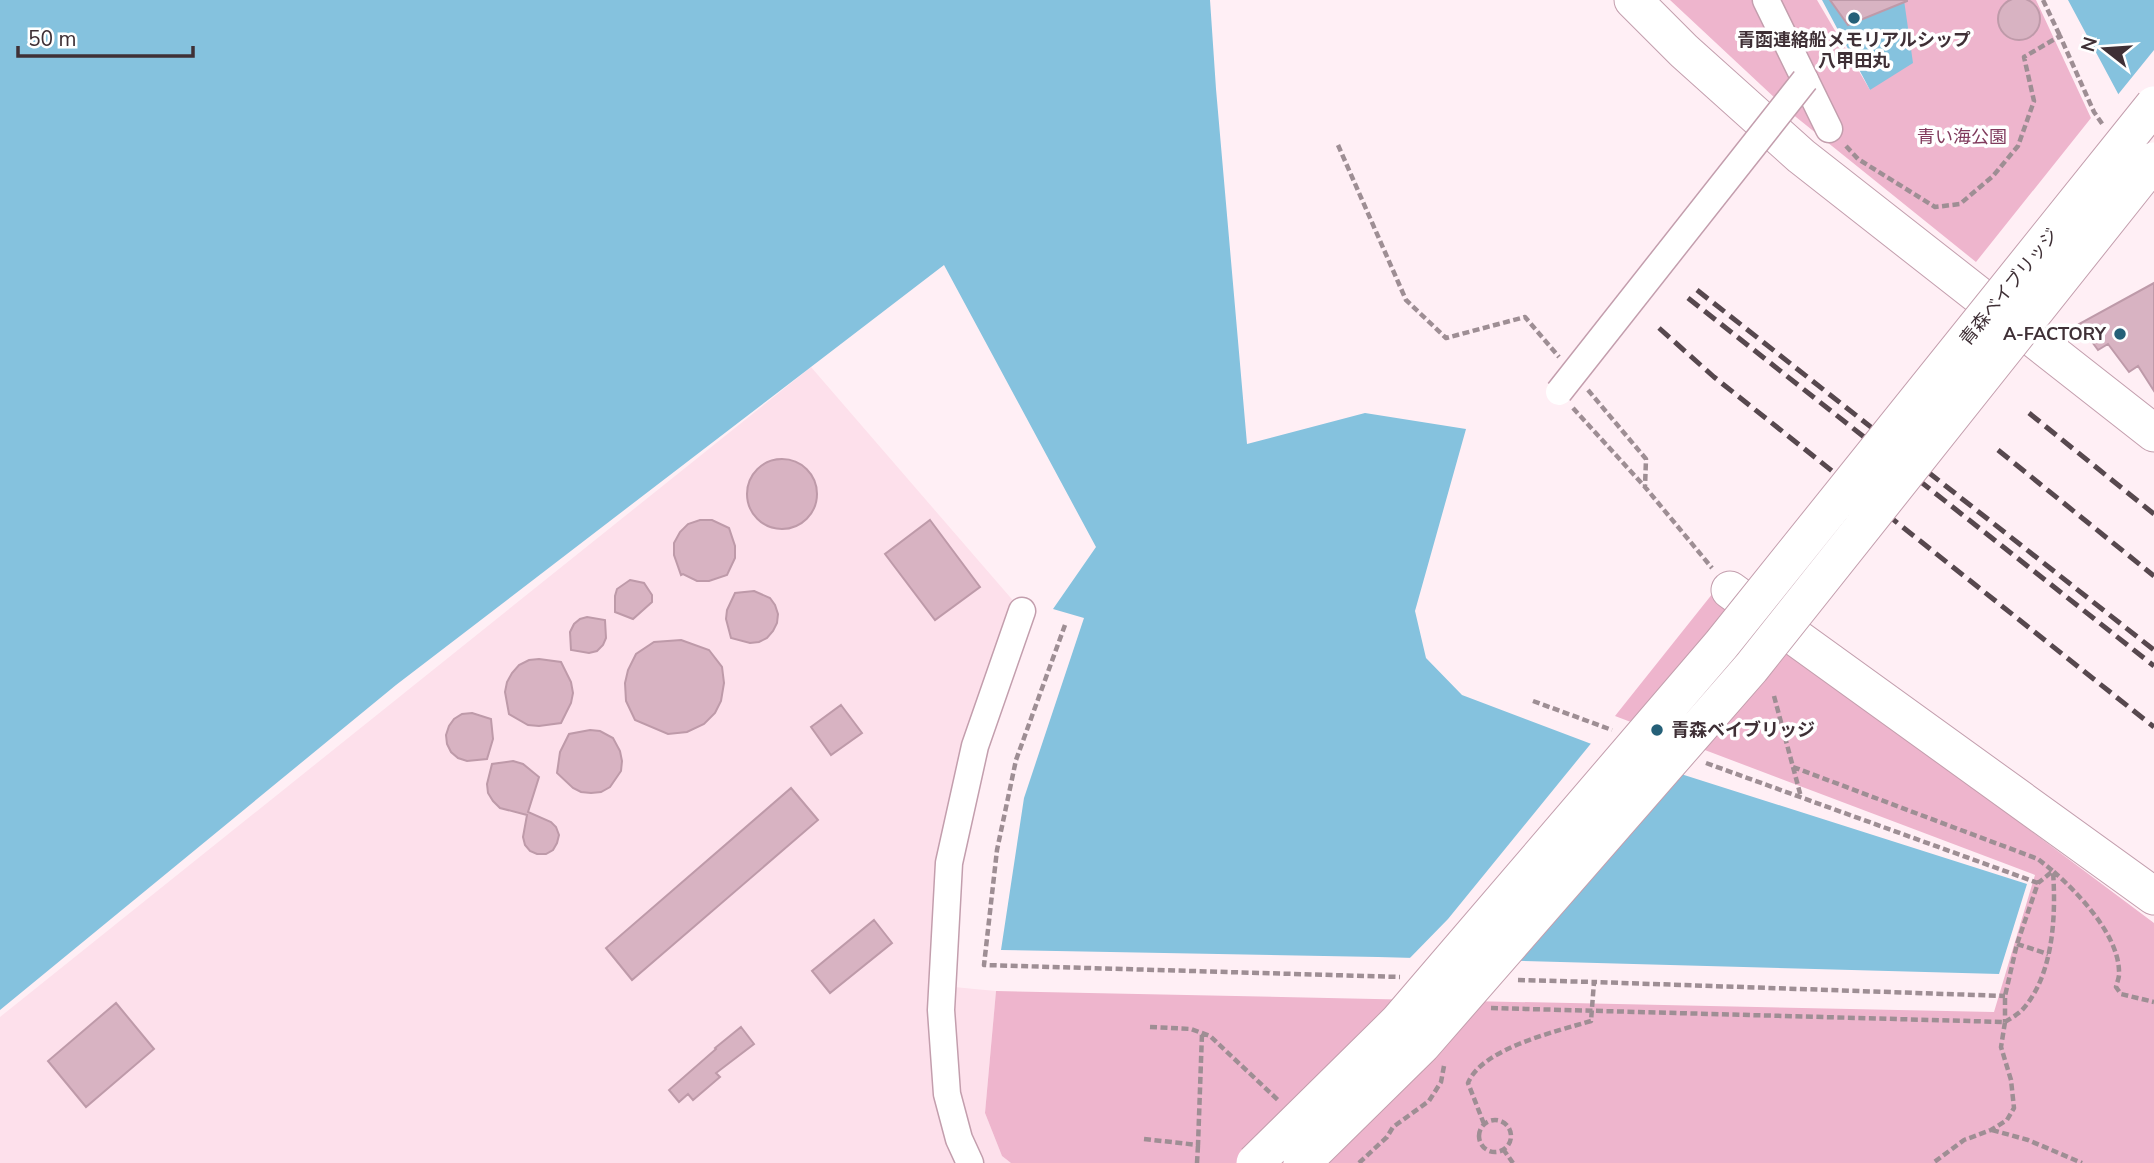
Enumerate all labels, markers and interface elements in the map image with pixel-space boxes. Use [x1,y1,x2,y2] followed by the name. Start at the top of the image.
[1846,10,1862,26] marker: 青函連絡船メモリアルシップ 八甲田丸
[18,14,192,58] scale bar
[2070,14,2140,84] north arrow
[28,25,77,53] text: 50 m
[1737,28,1971,73] place label: 青函連絡船メモリアルシップ 八甲田丸
[2075,34,2104,55] text: N
[1917,125,2007,149] park label: 青い海公園
[1954,223,2064,351] street label: 青森ベイブリッジ
[2003,322,2107,346] place label: A-FACTORY
[2112,326,2128,342] marker: A-FACTORY
[1671,718,1815,742] place label: 青森ベイブリッジ
[1649,722,1665,738] marker: 青森ベイブリッジ

